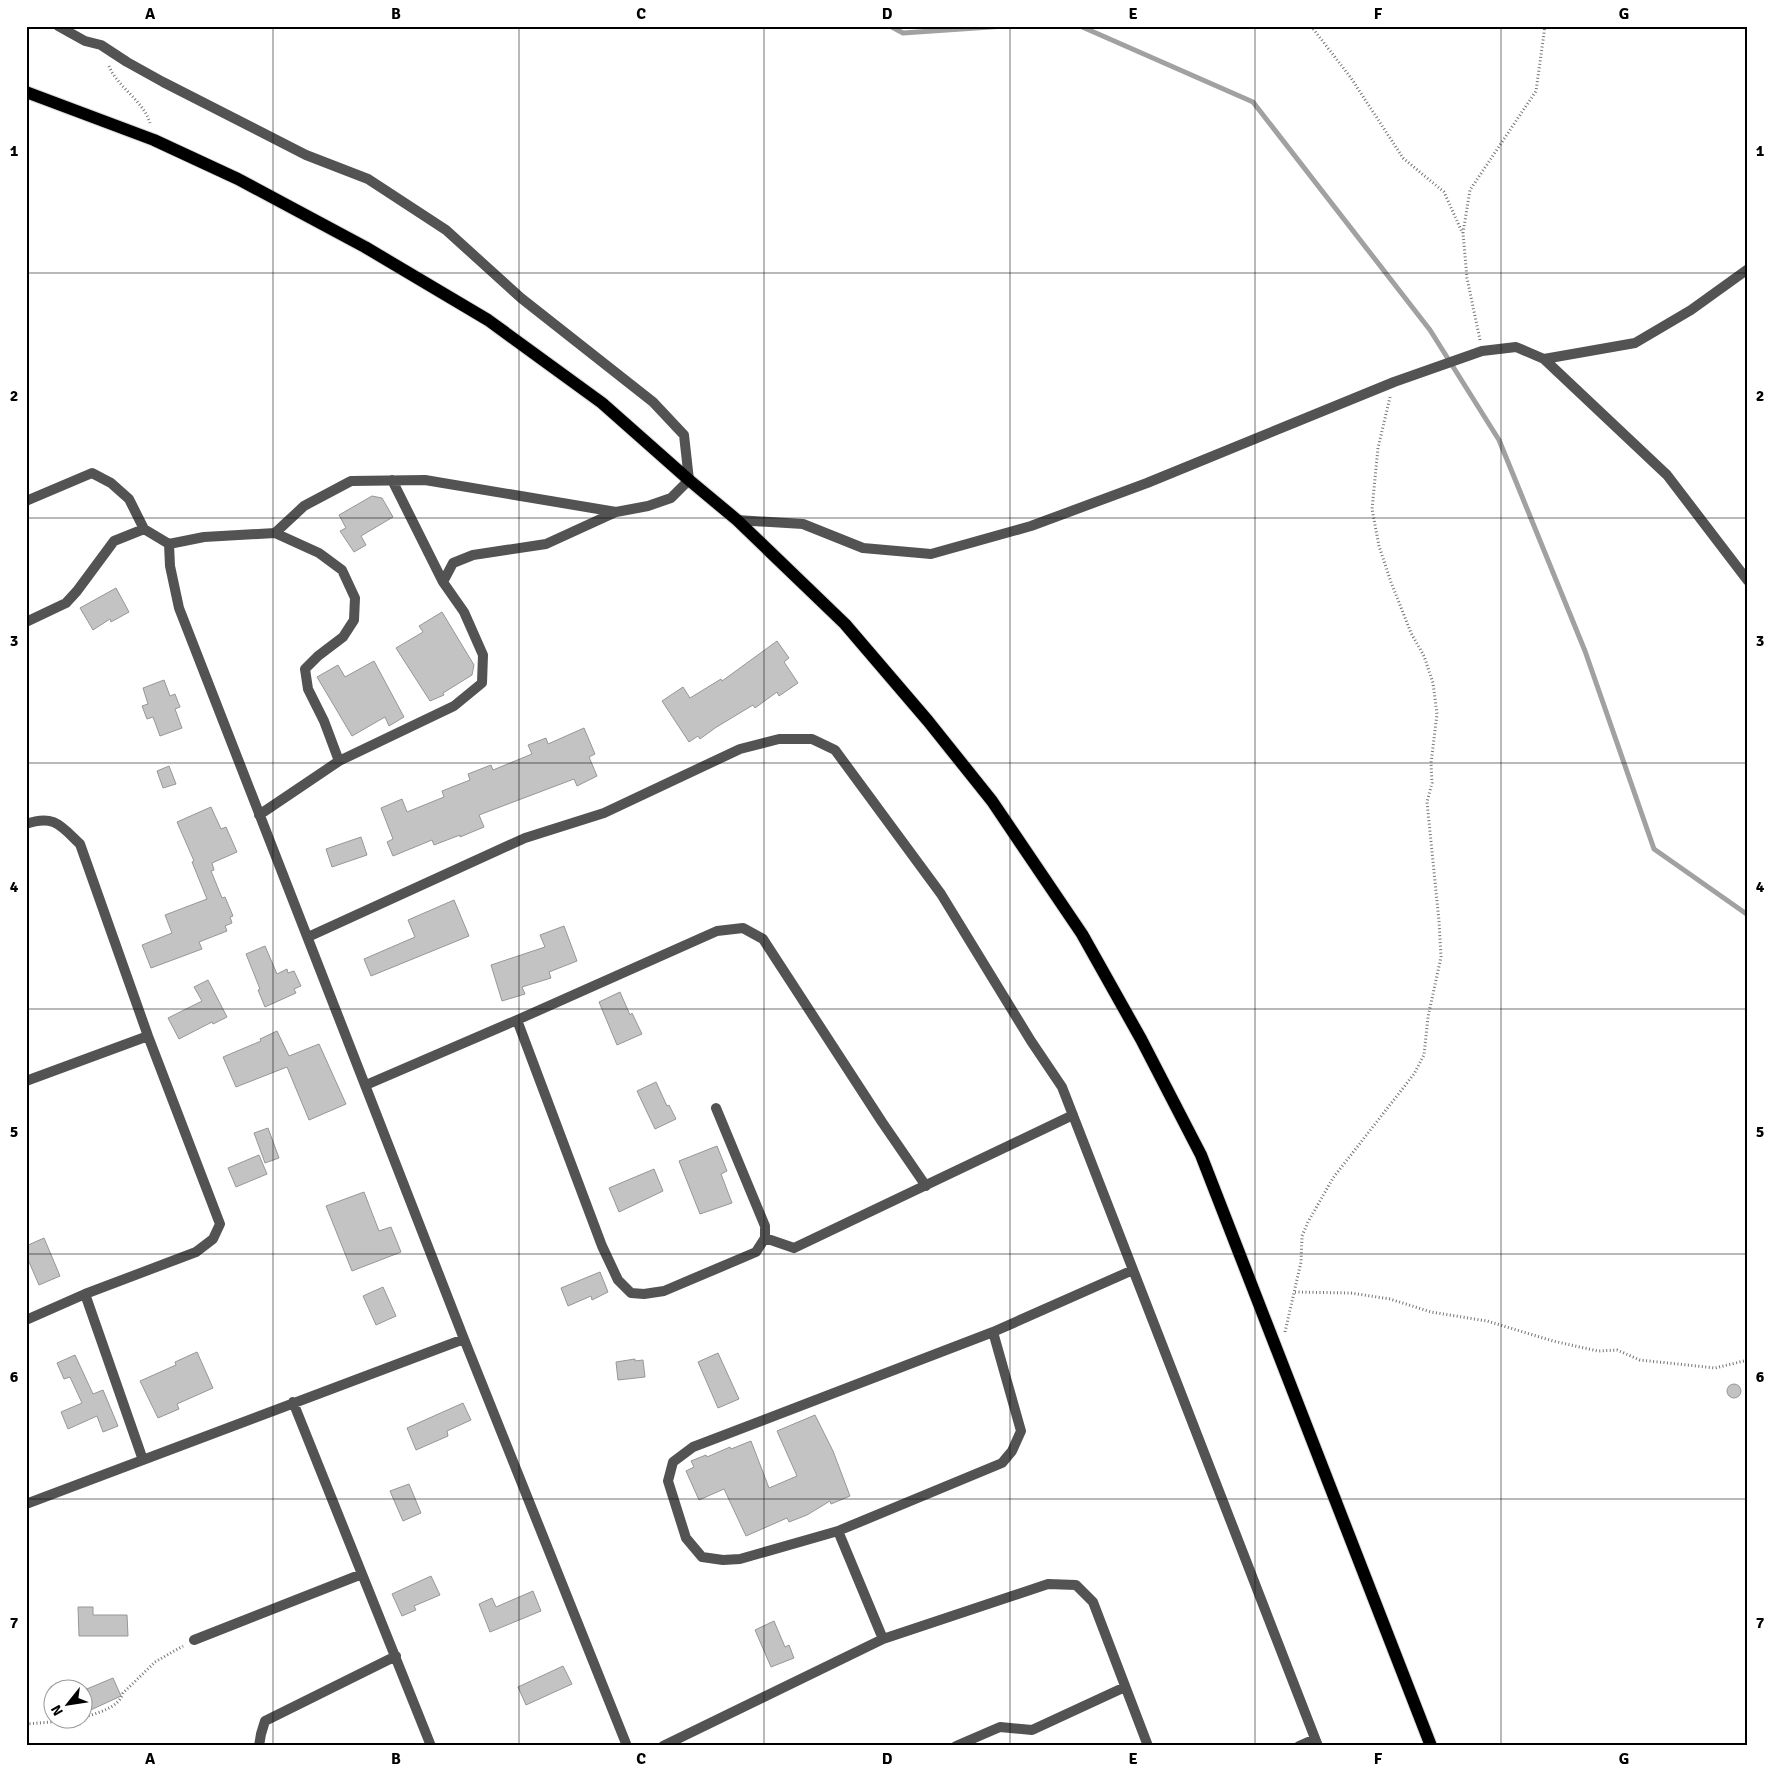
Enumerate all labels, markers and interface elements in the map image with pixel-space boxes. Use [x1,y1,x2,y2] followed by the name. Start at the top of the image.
[145,4,156,24] text: A
[391,4,401,24] text: B
[636,4,646,24] text: C
[882,4,893,24] text: D
[1128,4,1138,24] text: E
[1374,4,1383,24] text: F
[1619,4,1629,24] text: G
[10,141,19,161] text: 1
[1756,141,1765,161] text: 1
[10,386,18,406] text: 2
[1756,386,1764,406] text: 2
[10,631,18,651] text: 3
[1756,631,1764,651] text: 3
[10,877,19,897] text: 4
[1756,877,1765,897] text: 4
[10,1122,18,1142] text: 5
[1756,1122,1764,1142] text: 5
[10,1367,19,1387] text: 6
[1756,1367,1765,1387] text: 6
[10,1613,19,1633] text: 7
[1756,1613,1765,1633] text: 7
[42,1680,92,1730] north arrow
[47,1702,67,1719] text: N
[145,1749,156,1769] text: A
[391,1749,401,1769] text: B
[636,1749,646,1769] text: C
[882,1749,893,1769] text: D
[1128,1749,1138,1769] text: E
[1374,1749,1383,1769] text: F
[1619,1749,1629,1769] text: G

